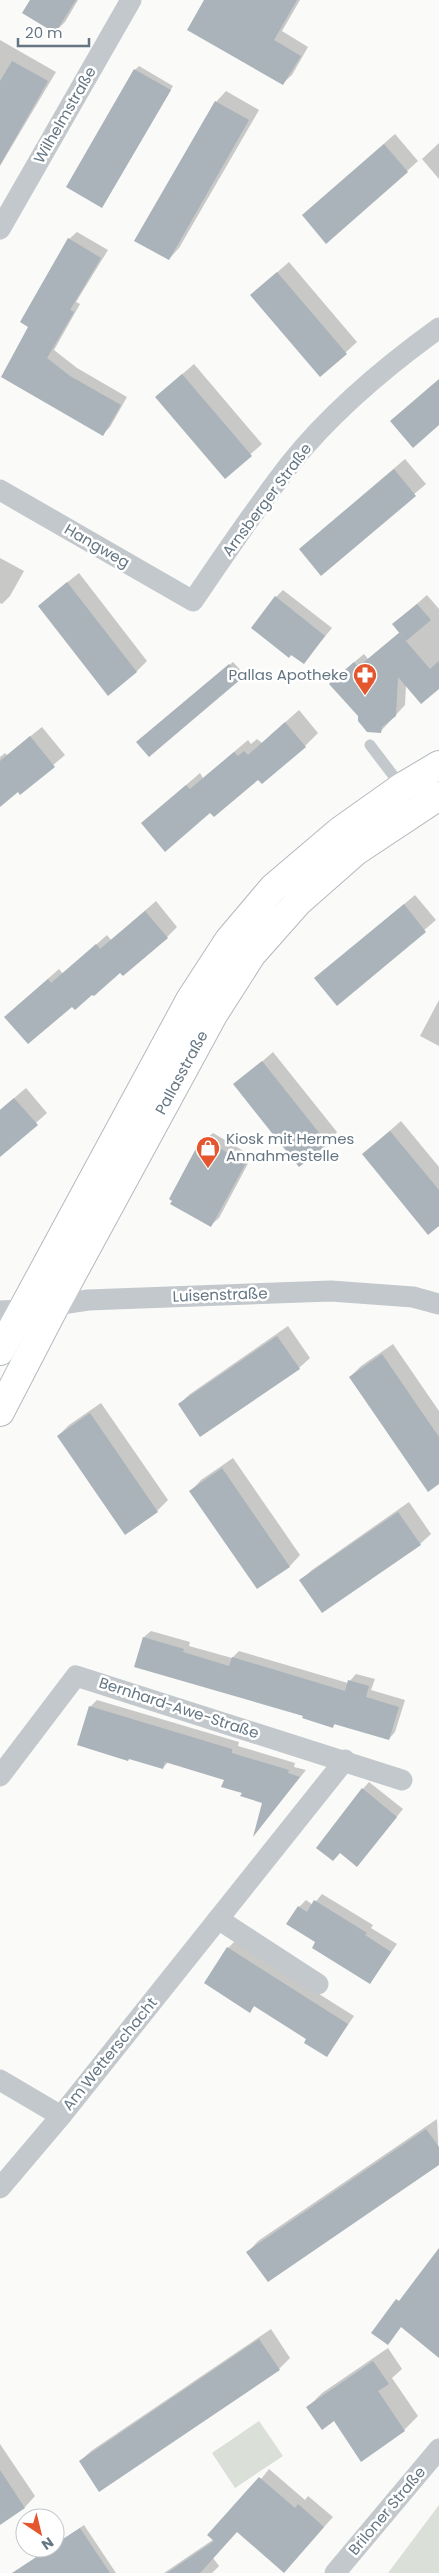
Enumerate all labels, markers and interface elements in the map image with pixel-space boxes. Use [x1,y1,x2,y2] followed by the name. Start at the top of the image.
[18,15,89,47] scale bar
[25,22,63,43] text: 20 m
[28,62,101,167] street label: Wilhelmstraße
[217,439,316,561] street label: Arnsberger Straße
[61,518,134,573] street label: Hangweg
[352,662,378,696] pharmacy icon: Pallas Apotheke
[229,664,348,685] place label: Pallas Apotheke
[150,1027,213,1118] street label: Pallasstraße
[226,1128,354,1166] place label: Kiosk mit Hermes Annahmestelle
[195,1135,221,1169] shop icon: Kiosk mit Hermes Annahmestelle
[172,1282,268,1307] street label: Luisenstraße
[97,1672,262,1743] street label: Bernhard-Awe-Straße
[57,1993,162,2115] street label: Am Wetterschacht
[343,2462,430,2559] street label: Briloner Straße
[15,2508,65,2558] north arrow
[37,2532,58,2555] text: N

